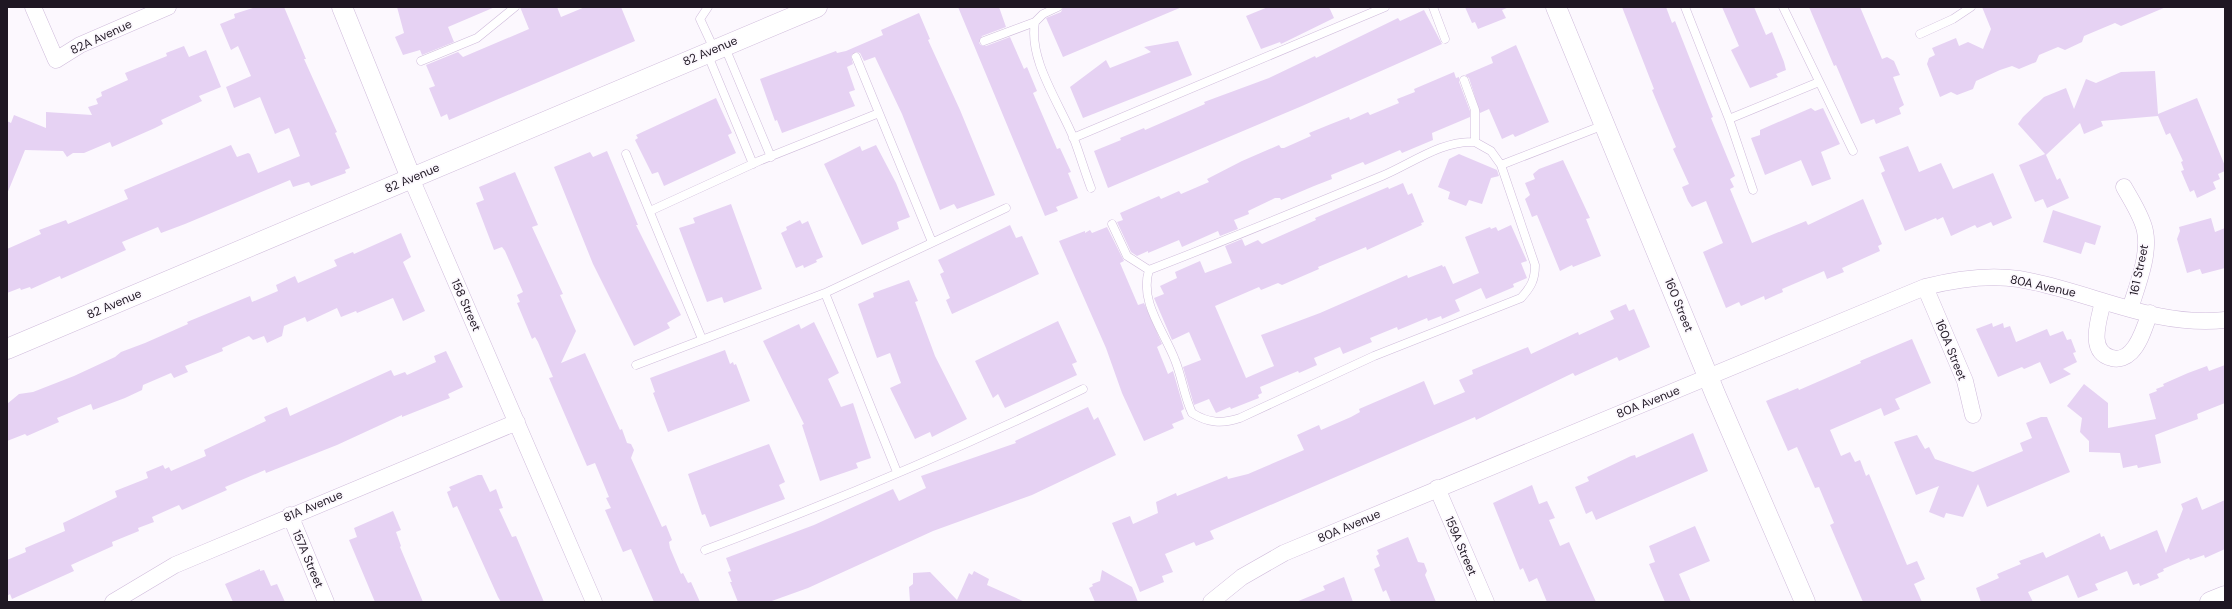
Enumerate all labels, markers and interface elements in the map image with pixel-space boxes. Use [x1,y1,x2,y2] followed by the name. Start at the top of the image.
[68,16,134,58] street label: 82A Avenue
[680,32,740,70] street label: 82 Avenue
[382,159,442,197] street label: 82 Avenue
[2126,243,2152,297] street label: 161 Street
[2009,271,2078,301] street label: 80A Avenue
[447,276,485,334] street label: 158 Street
[1661,276,1697,335] street label: 160 Street
[84,285,144,323] street label: 82 Avenue
[1932,317,1971,383] street label: 160A Street
[1614,382,1682,422] street label: 80A Avenue
[281,486,345,526] street label: 81A Avenue
[1315,505,1383,546] street label: 80A Avenue
[1441,514,1481,578] street label: 159A Street
[289,528,327,591] street label: 157A Street

